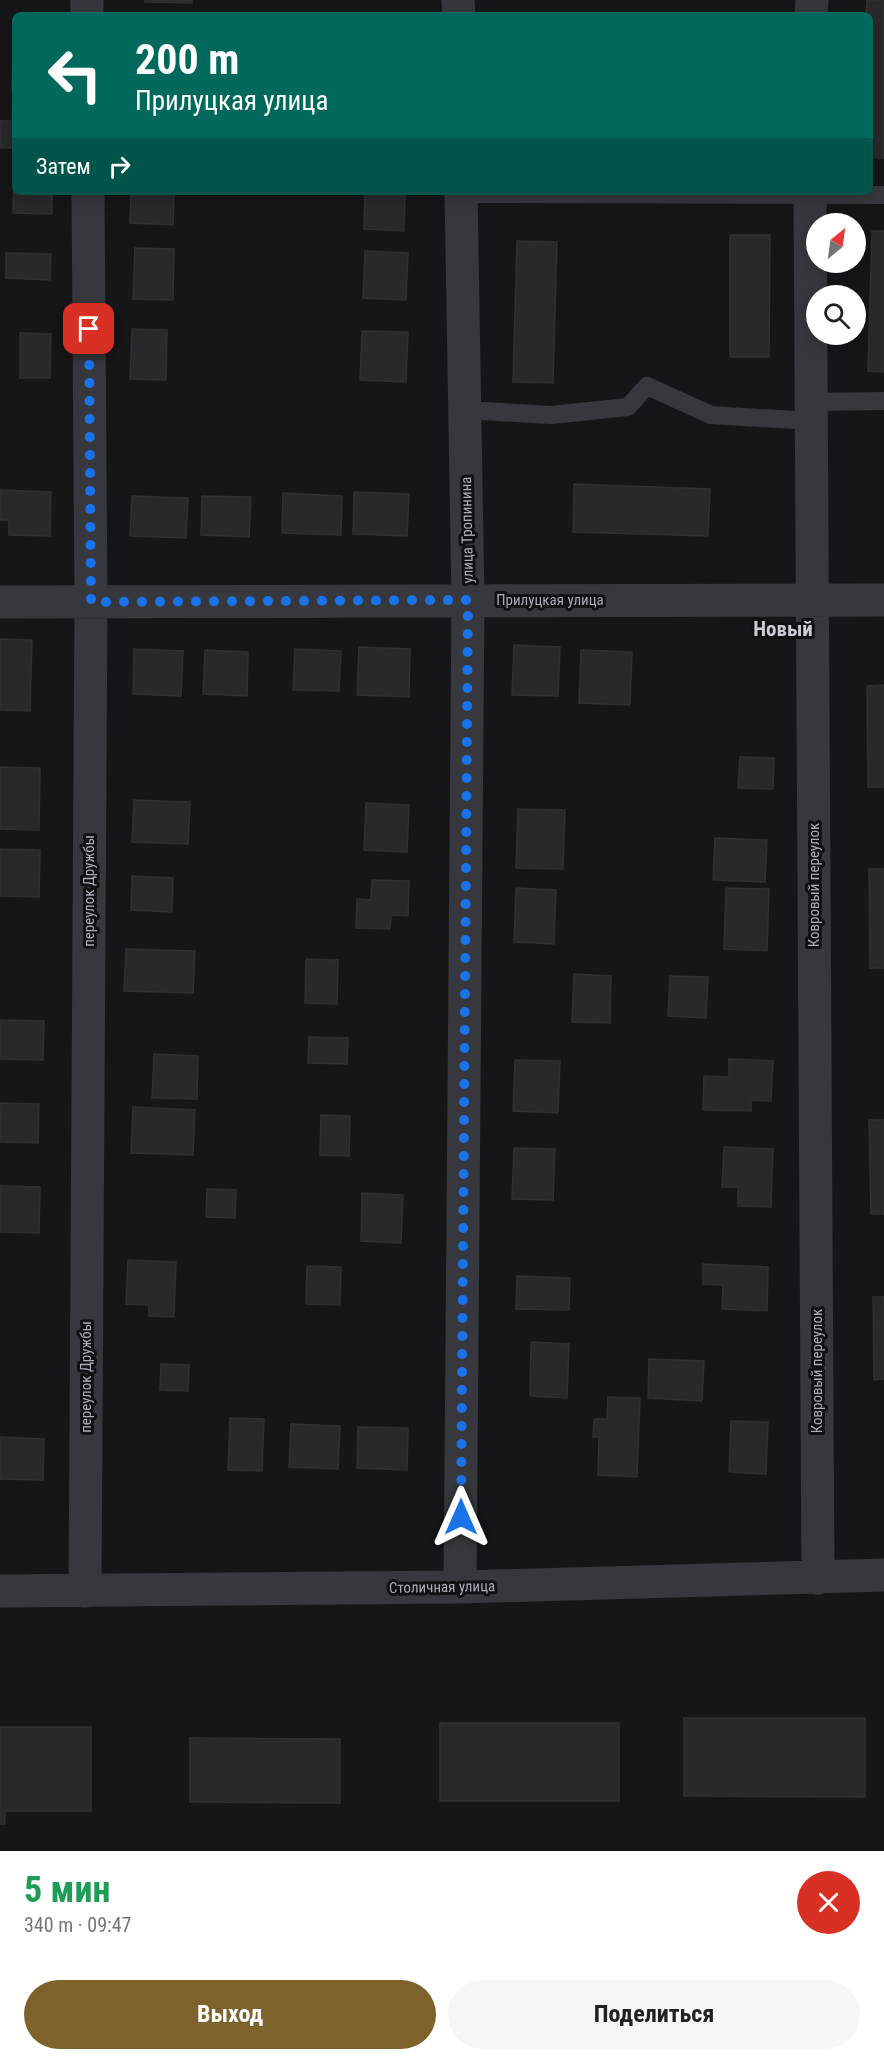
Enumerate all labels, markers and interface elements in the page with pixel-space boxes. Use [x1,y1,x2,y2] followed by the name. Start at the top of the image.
[135,35,240,84] text: 200 m
[36,36,114,114] icon: left
[135,85,328,117] text: Прилуцкая улица
[103,150,136,183] icon: right
[36,154,91,179] text: Затем
[806,213,866,273] north arrow
[806,213,866,345] map controls
[806,285,866,345] button: search
[63,303,114,354] pin
[72,312,105,345] icon: arrive
[457,476,477,584] street label: улица Тропинина
[496,591,604,609] street label: Прилуцкая улица
[753,617,813,641] district label: Новый
[805,823,823,947] street label: Ковровый переулок
[80,835,98,947] street label: переулок Дружбы
[808,1309,826,1433] street label: Ковровый переулок
[77,1321,95,1433] street label: переулок Дружбы
[429,1485,493,1549] position arrow
[389,1577,495,1597] street label: Столичная улица
[24,1869,110,1911] text: 5 мин
[797,1871,860,1934] button: close
[24,1913,131,1937] text: 340 m · 09:47
[24,1980,436,2049] button: Выход
[448,1980,860,2049] button: Поделиться

